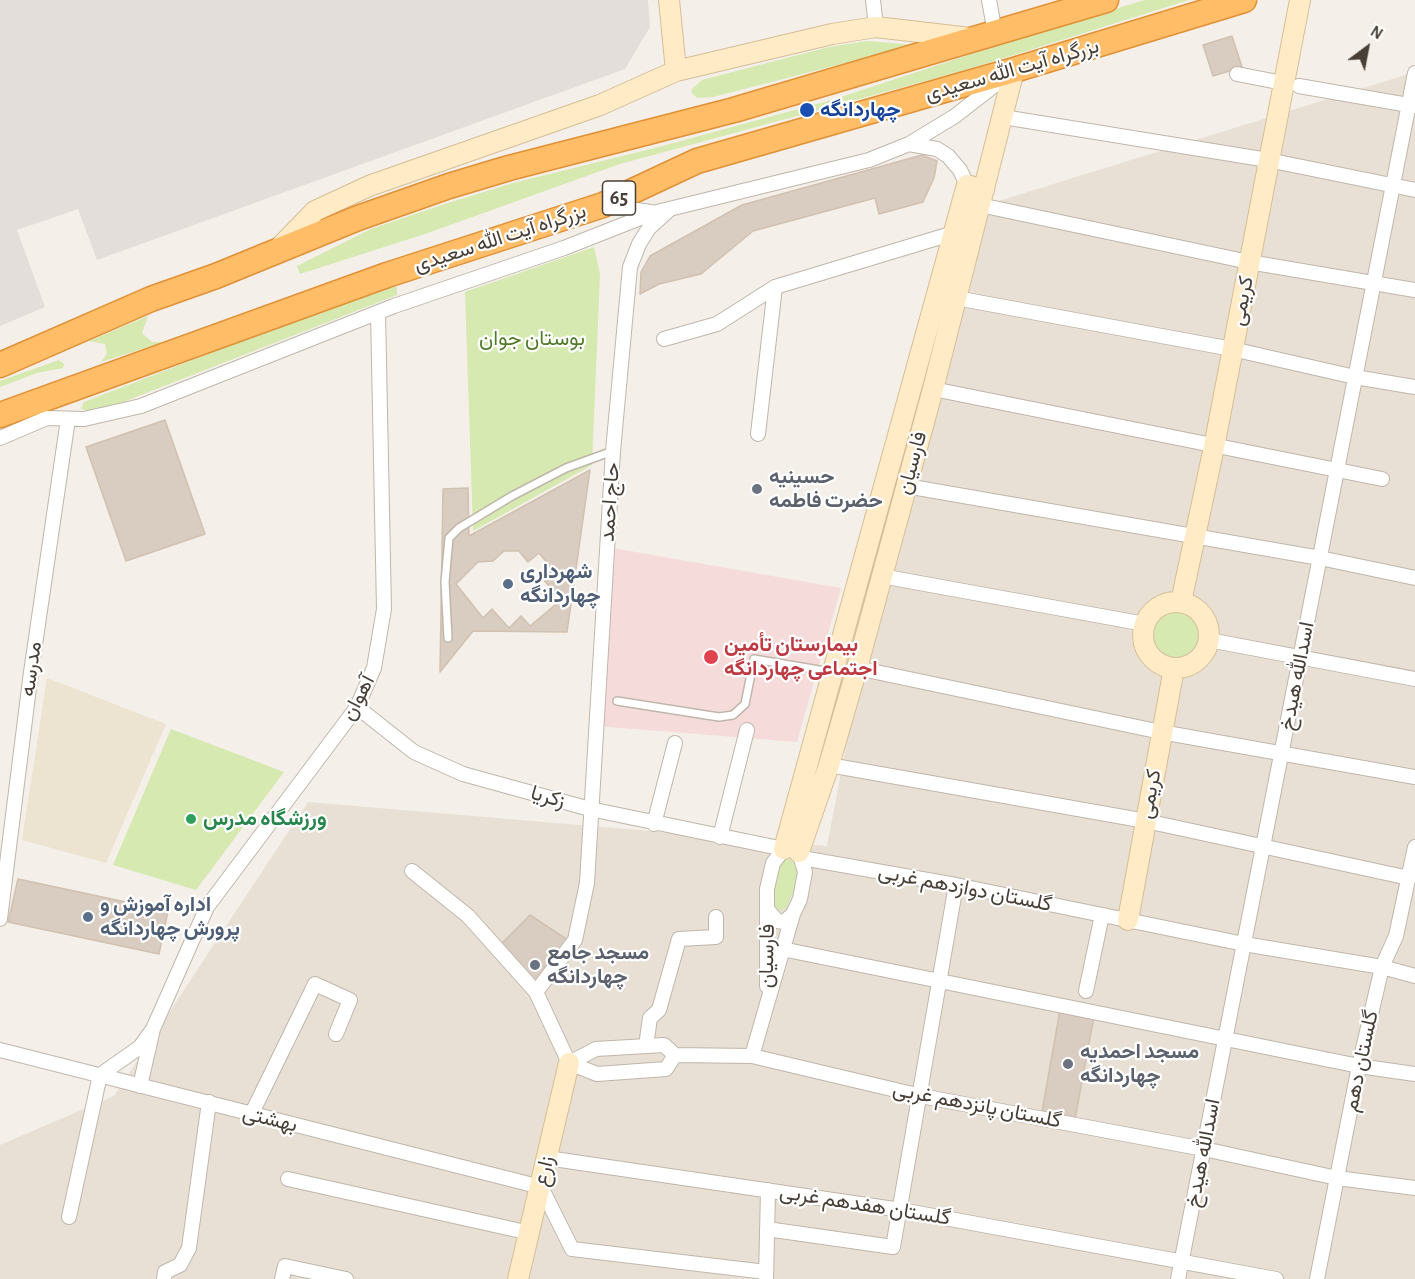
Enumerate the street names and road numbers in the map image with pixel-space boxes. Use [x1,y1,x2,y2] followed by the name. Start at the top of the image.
[922,33,1102,107] street label: بزرگراه آیت الله سعیدی
[602,181,636,215] road number: 65
[411,198,589,278] street label: بزرگراه آیت الله سعیدی
[1225,274,1259,328] street label: کریمی
[891,429,933,497] street label: فارسیان
[595,462,625,542] street label: حاج احمد
[1274,620,1320,732] street label: اسدالله هیدخ
[15,640,47,698] street label: مدرسه
[336,671,380,725] street label: آهوان
[1133,767,1167,821] street label: کریمی
[528,780,568,814] street label: زکریا
[876,859,1054,917] street label: گلستان دوازدهم غربی
[754,924,780,988] street label: فارسیان
[1338,1008,1384,1114] street label: گلستان دهم
[891,1076,1063,1134] street label: گلستان پانزدهم غربی
[1180,1097,1226,1209] street label: اسدالله هیدخ
[240,1100,300,1138] street label: بهشتی
[528,1153,560,1189] street label: زارع
[778,1179,952,1231] street label: گلستان هفدهم غربی

